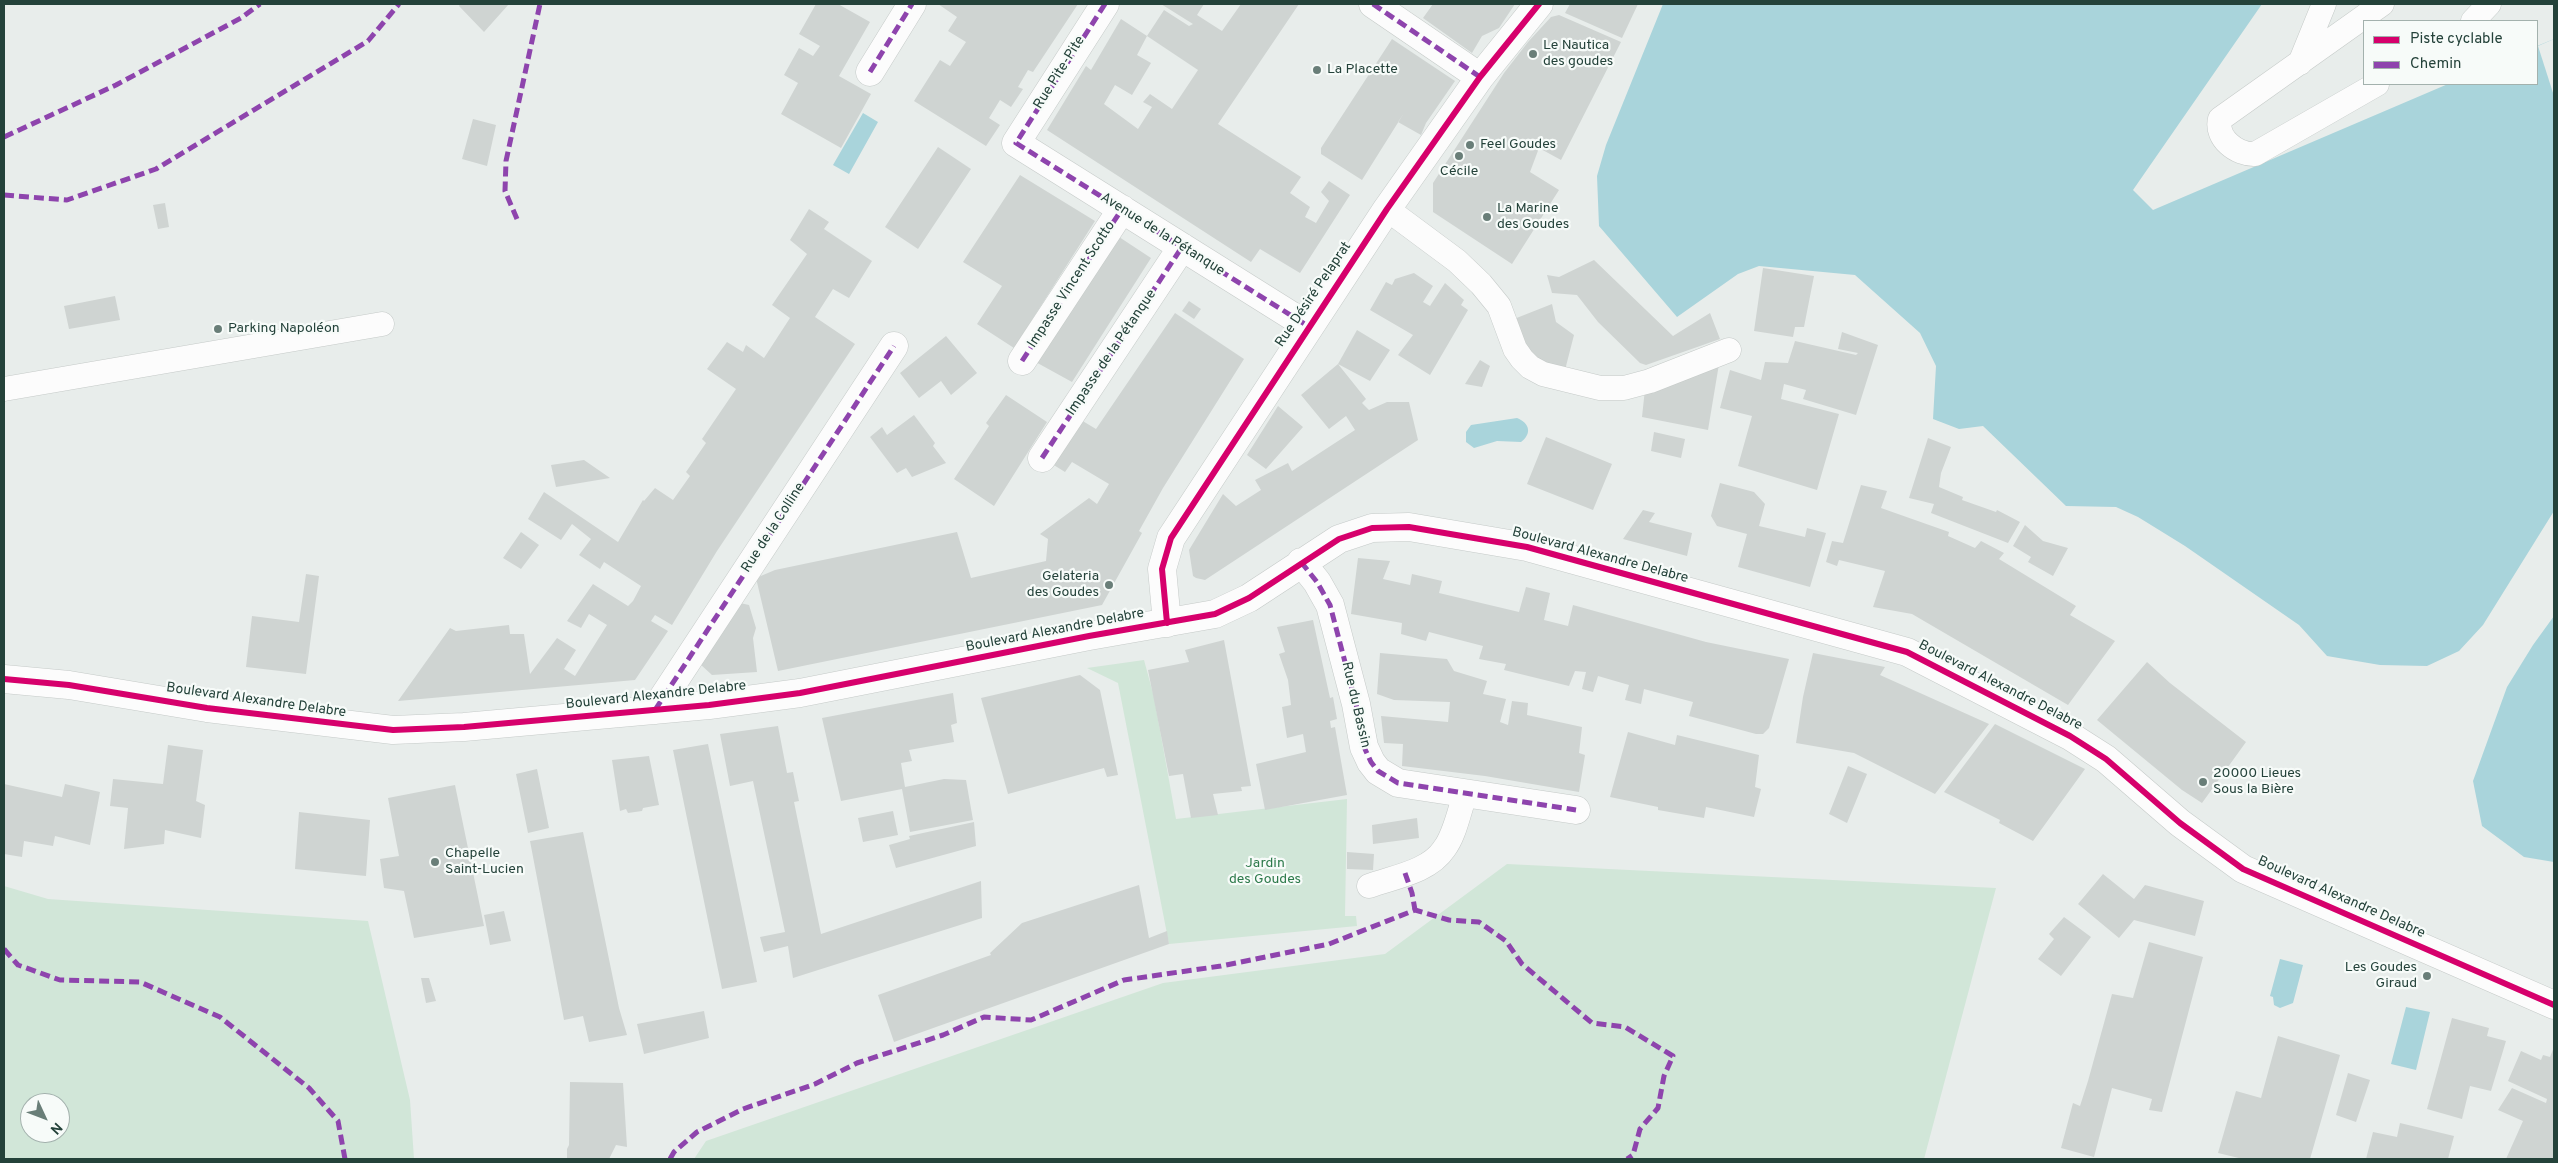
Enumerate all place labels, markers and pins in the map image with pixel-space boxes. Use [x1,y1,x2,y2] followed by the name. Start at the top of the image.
[1543,38,1613,70] place label: Le Nautica des goudes
[1527,48,1539,60] marker: Le Nautica des goudes
[1327,62,1398,78] place label: La Placette
[1311,64,1323,76] marker: La Placette
[1480,137,1556,153] place label: Feel Goudes
[1464,139,1476,151] marker: Feel Goudes
[1453,150,1465,162] marker: Cécile
[1440,164,1478,180] place label: Cécile
[1497,201,1569,233] place label: La Marine des Goudes
[1481,211,1493,223] marker: La Marine des Goudes
[228,321,340,337] place label: Parking Napoléon
[212,323,224,335] marker: Parking Napoléon
[1027,569,1099,602] place label: Gelateria des Goudes
[1103,579,1115,591] marker: Gelateria des Goudes
[2213,766,2301,799] place label: 20000 Lieues Sous la Bière
[2197,776,2209,788] marker: 20000 Lieues Sous la Bière
[445,846,524,879] place label: Chapelle Saint-Lucien
[429,856,441,868] marker: Chapelle Saint-Lucien
[2345,960,2417,992] place label: Les Goudes Giraud
[2421,970,2433,982] marker: Les Goudes Giraud

